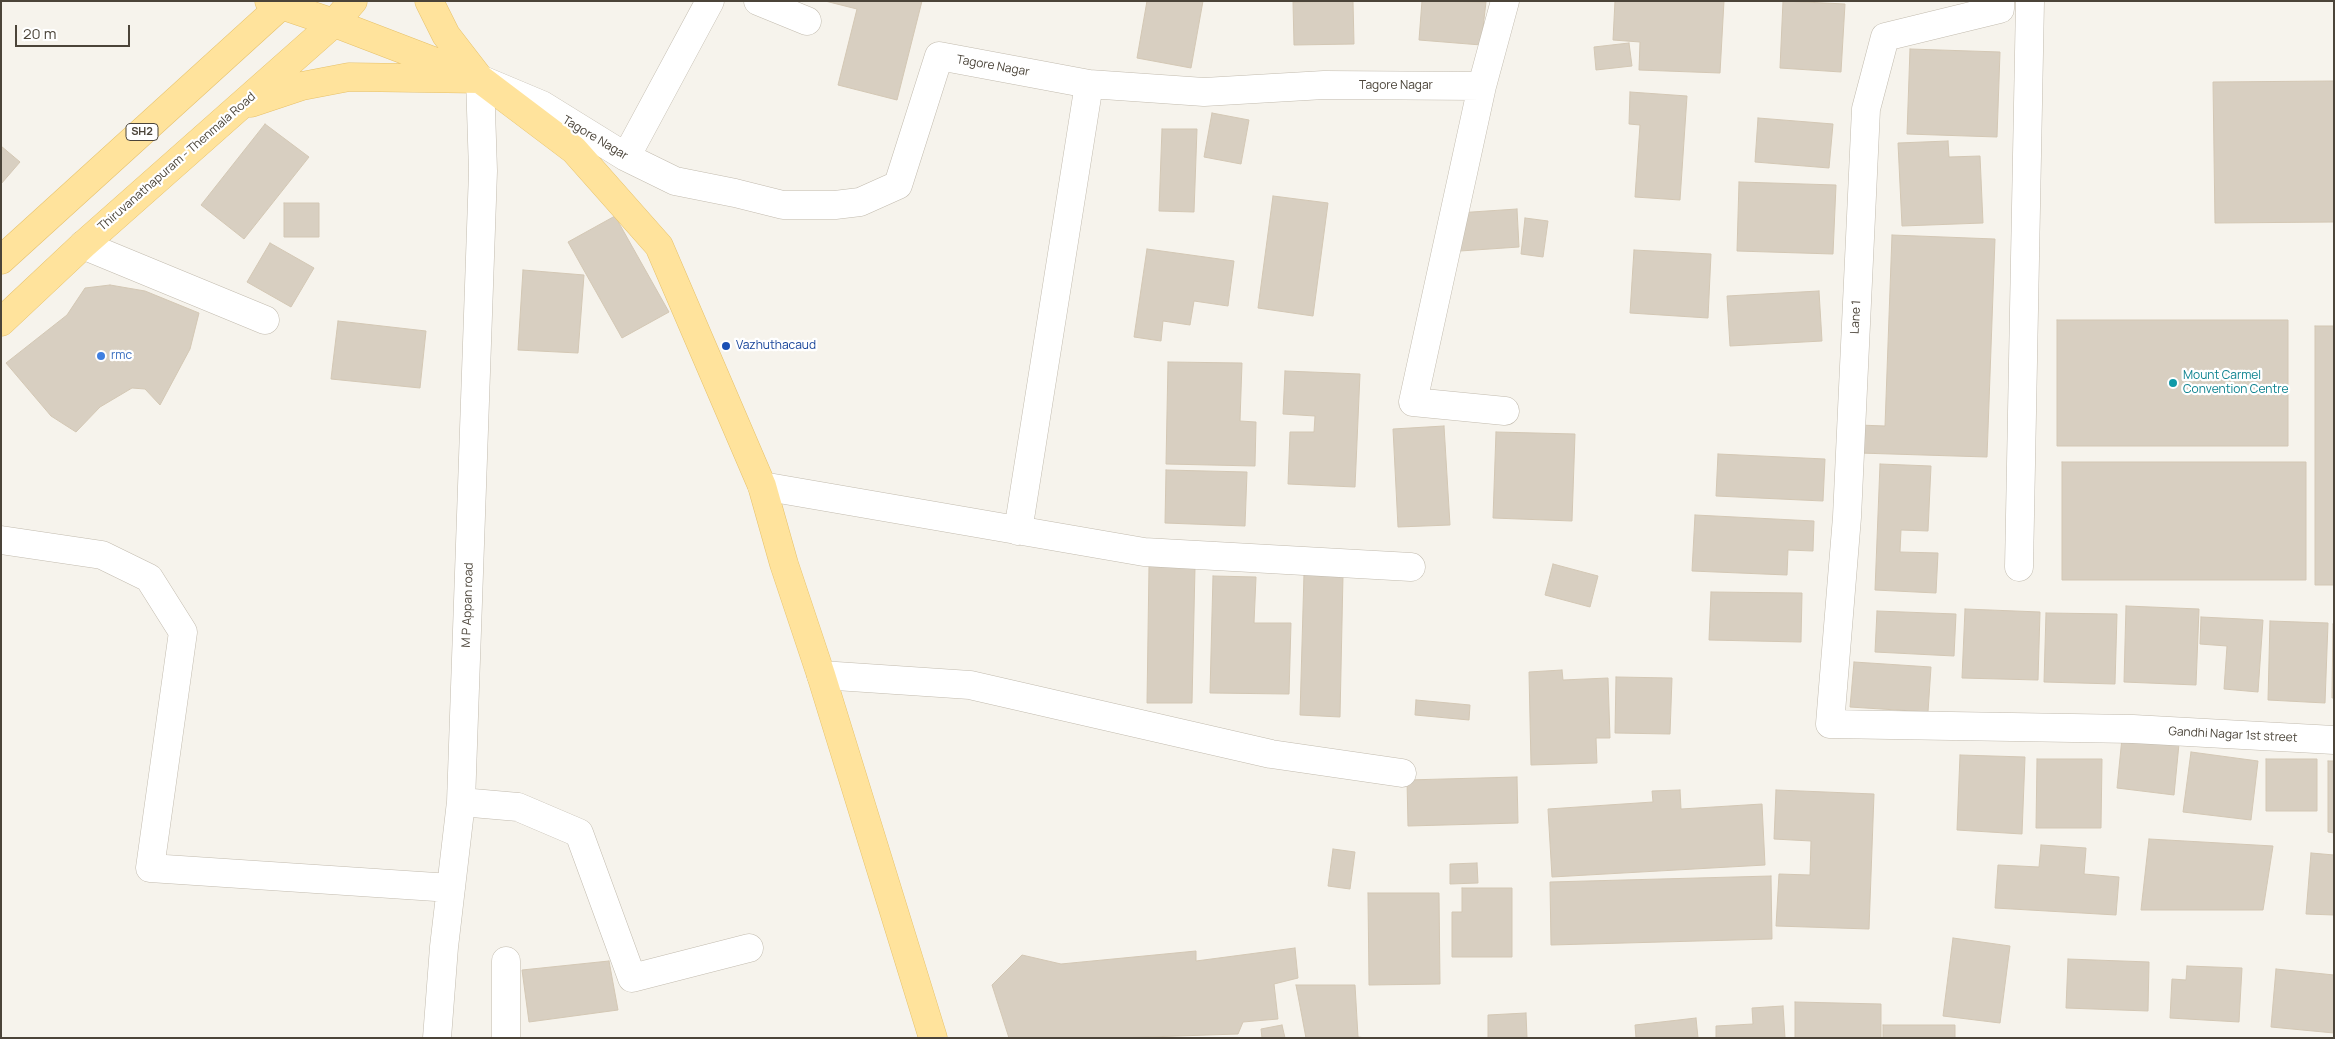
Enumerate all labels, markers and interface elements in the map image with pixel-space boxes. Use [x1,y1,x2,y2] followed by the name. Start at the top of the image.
[18,15,132,47] scale bar
[23,23,56,44] text: 20 m
[955,53,1031,79] street label: Tagore Nagar
[1359,79,1433,93] street label: Tagore Nagar
[95,90,259,234] street label: Thiruvanathapuram - Thenmala Road
[560,113,630,163] street label: Tagore Nagar
[126,124,158,140] road number: SH2
[1848,300,1864,334] street label: Lane 1
[736,339,816,353] place label: Vazhuthacaud
[720,340,732,352] marker: Vazhuthacaud
[111,349,132,363] place label: rmc
[95,350,107,362] marker: rmc
[2183,369,2288,397] place label: Mount Carmel Convention Centre
[2167,377,2179,389] marker: Mount Carmel Convention Centre
[459,562,477,648] street label: M P Appan road
[2168,724,2298,746] street label: Gandhi Nagar 1st street

